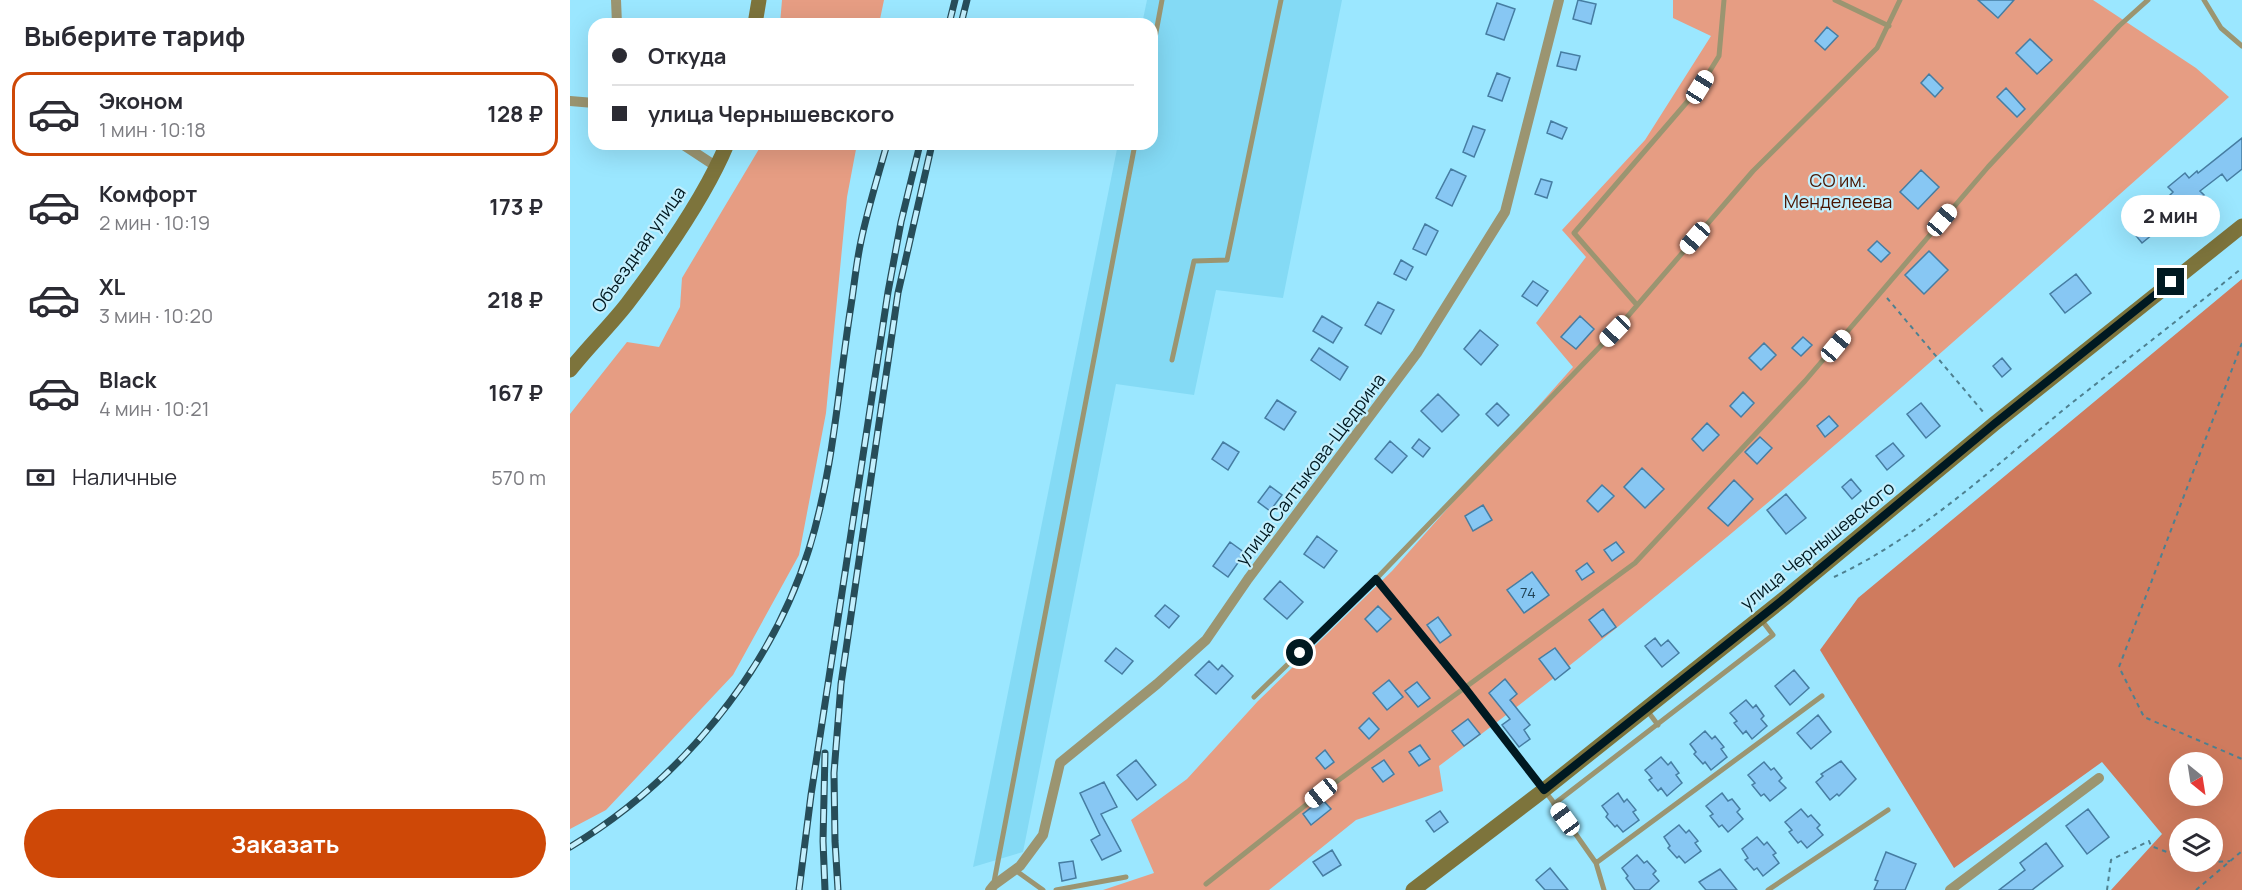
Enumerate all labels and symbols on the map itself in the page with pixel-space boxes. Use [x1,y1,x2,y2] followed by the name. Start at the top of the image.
[1683,67,1717,107] car
[1784,168,1892,213] park label: СО им. Менделеева
[586,181,690,317] street label: Объездная улица
[2122,195,2220,237] callout: 2 мин
[1924,200,1960,240] car
[1676,219,1714,257] car
[2157,268,2184,295] route end
[1596,312,1634,350] car
[1818,326,1854,366] car
[1230,368,1390,570] street label: улица Салтыкова-Щедрина
[1735,475,1899,615] street label: улица Чернышевского
[1520,582,1536,603] house number: 74
[1286,639,1313,666] route start
[2169,752,2223,806] north arrow
[1301,775,1341,811] car
[1547,799,1583,839] car

